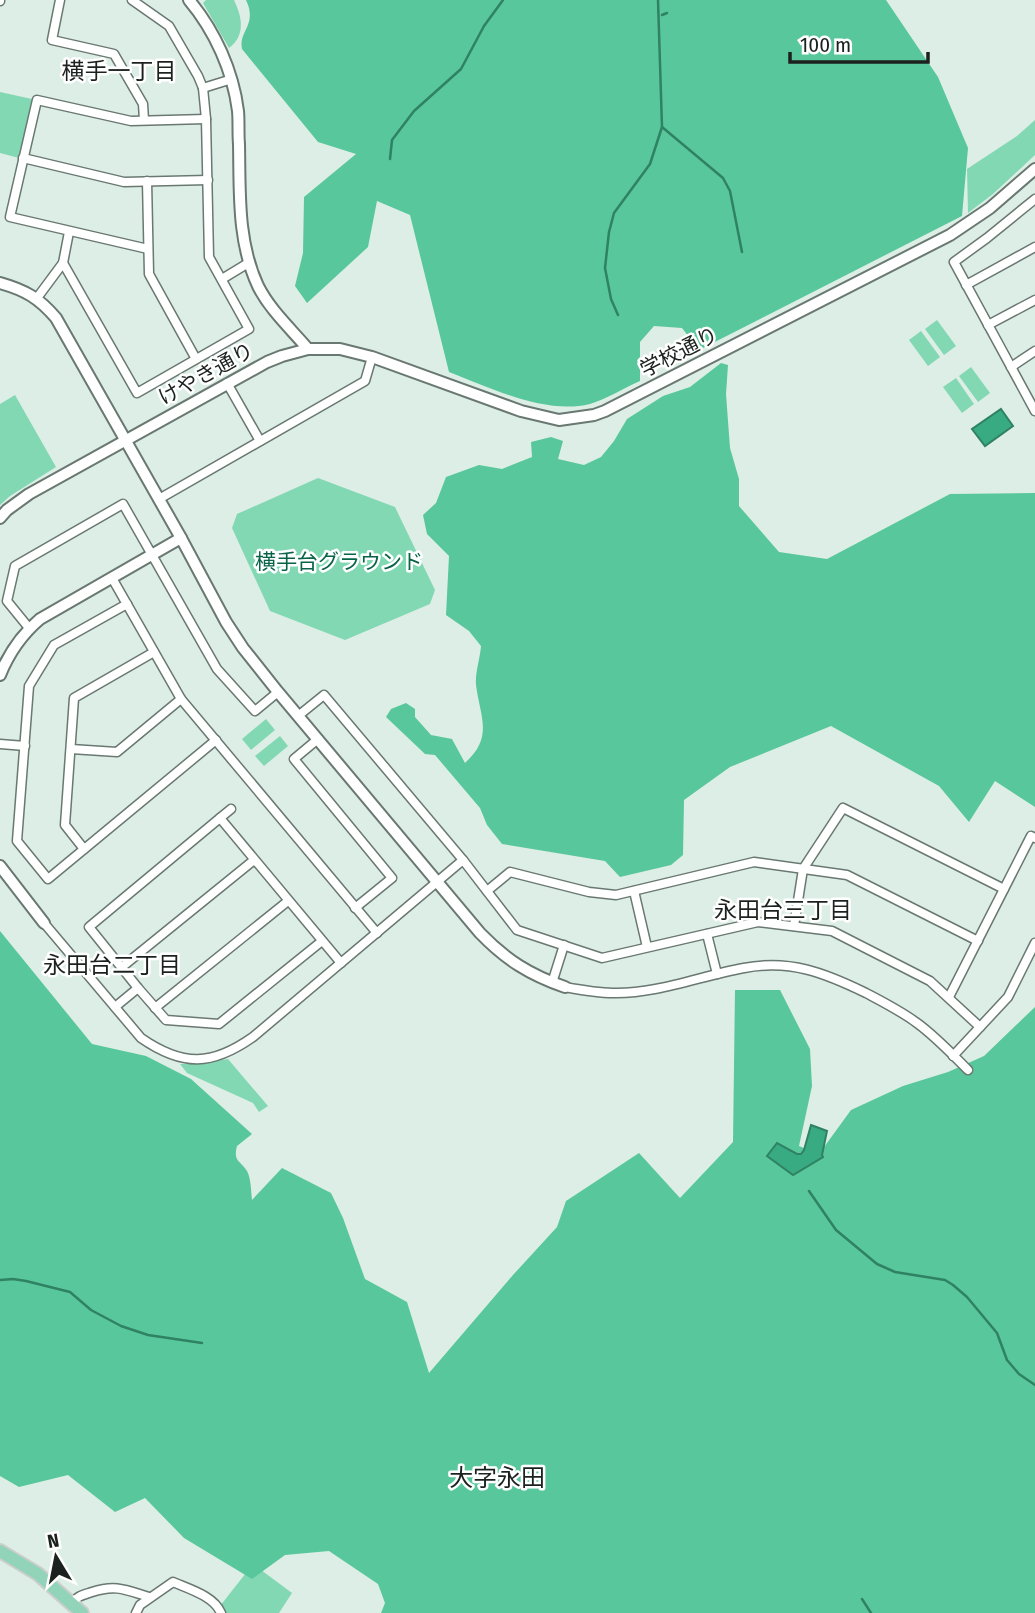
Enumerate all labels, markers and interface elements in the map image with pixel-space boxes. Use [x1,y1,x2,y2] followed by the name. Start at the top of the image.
[790,21,928,65] scale bar
[800,32,851,58] text: 100 m
[62,57,177,85] district label: 横手一丁目
[636,321,722,383] street label: 学校通り
[154,337,258,411] street label: けやき通り
[255,549,423,575] park label: 横手台グラウンド
[714,896,852,924] district label: 永田台三丁目
[43,951,181,979] district label: 永田台二丁目
[449,1464,545,1492] district label: 大字永田
[21,1522,91,1592] north arrow
[46,1528,61,1553] text: N

